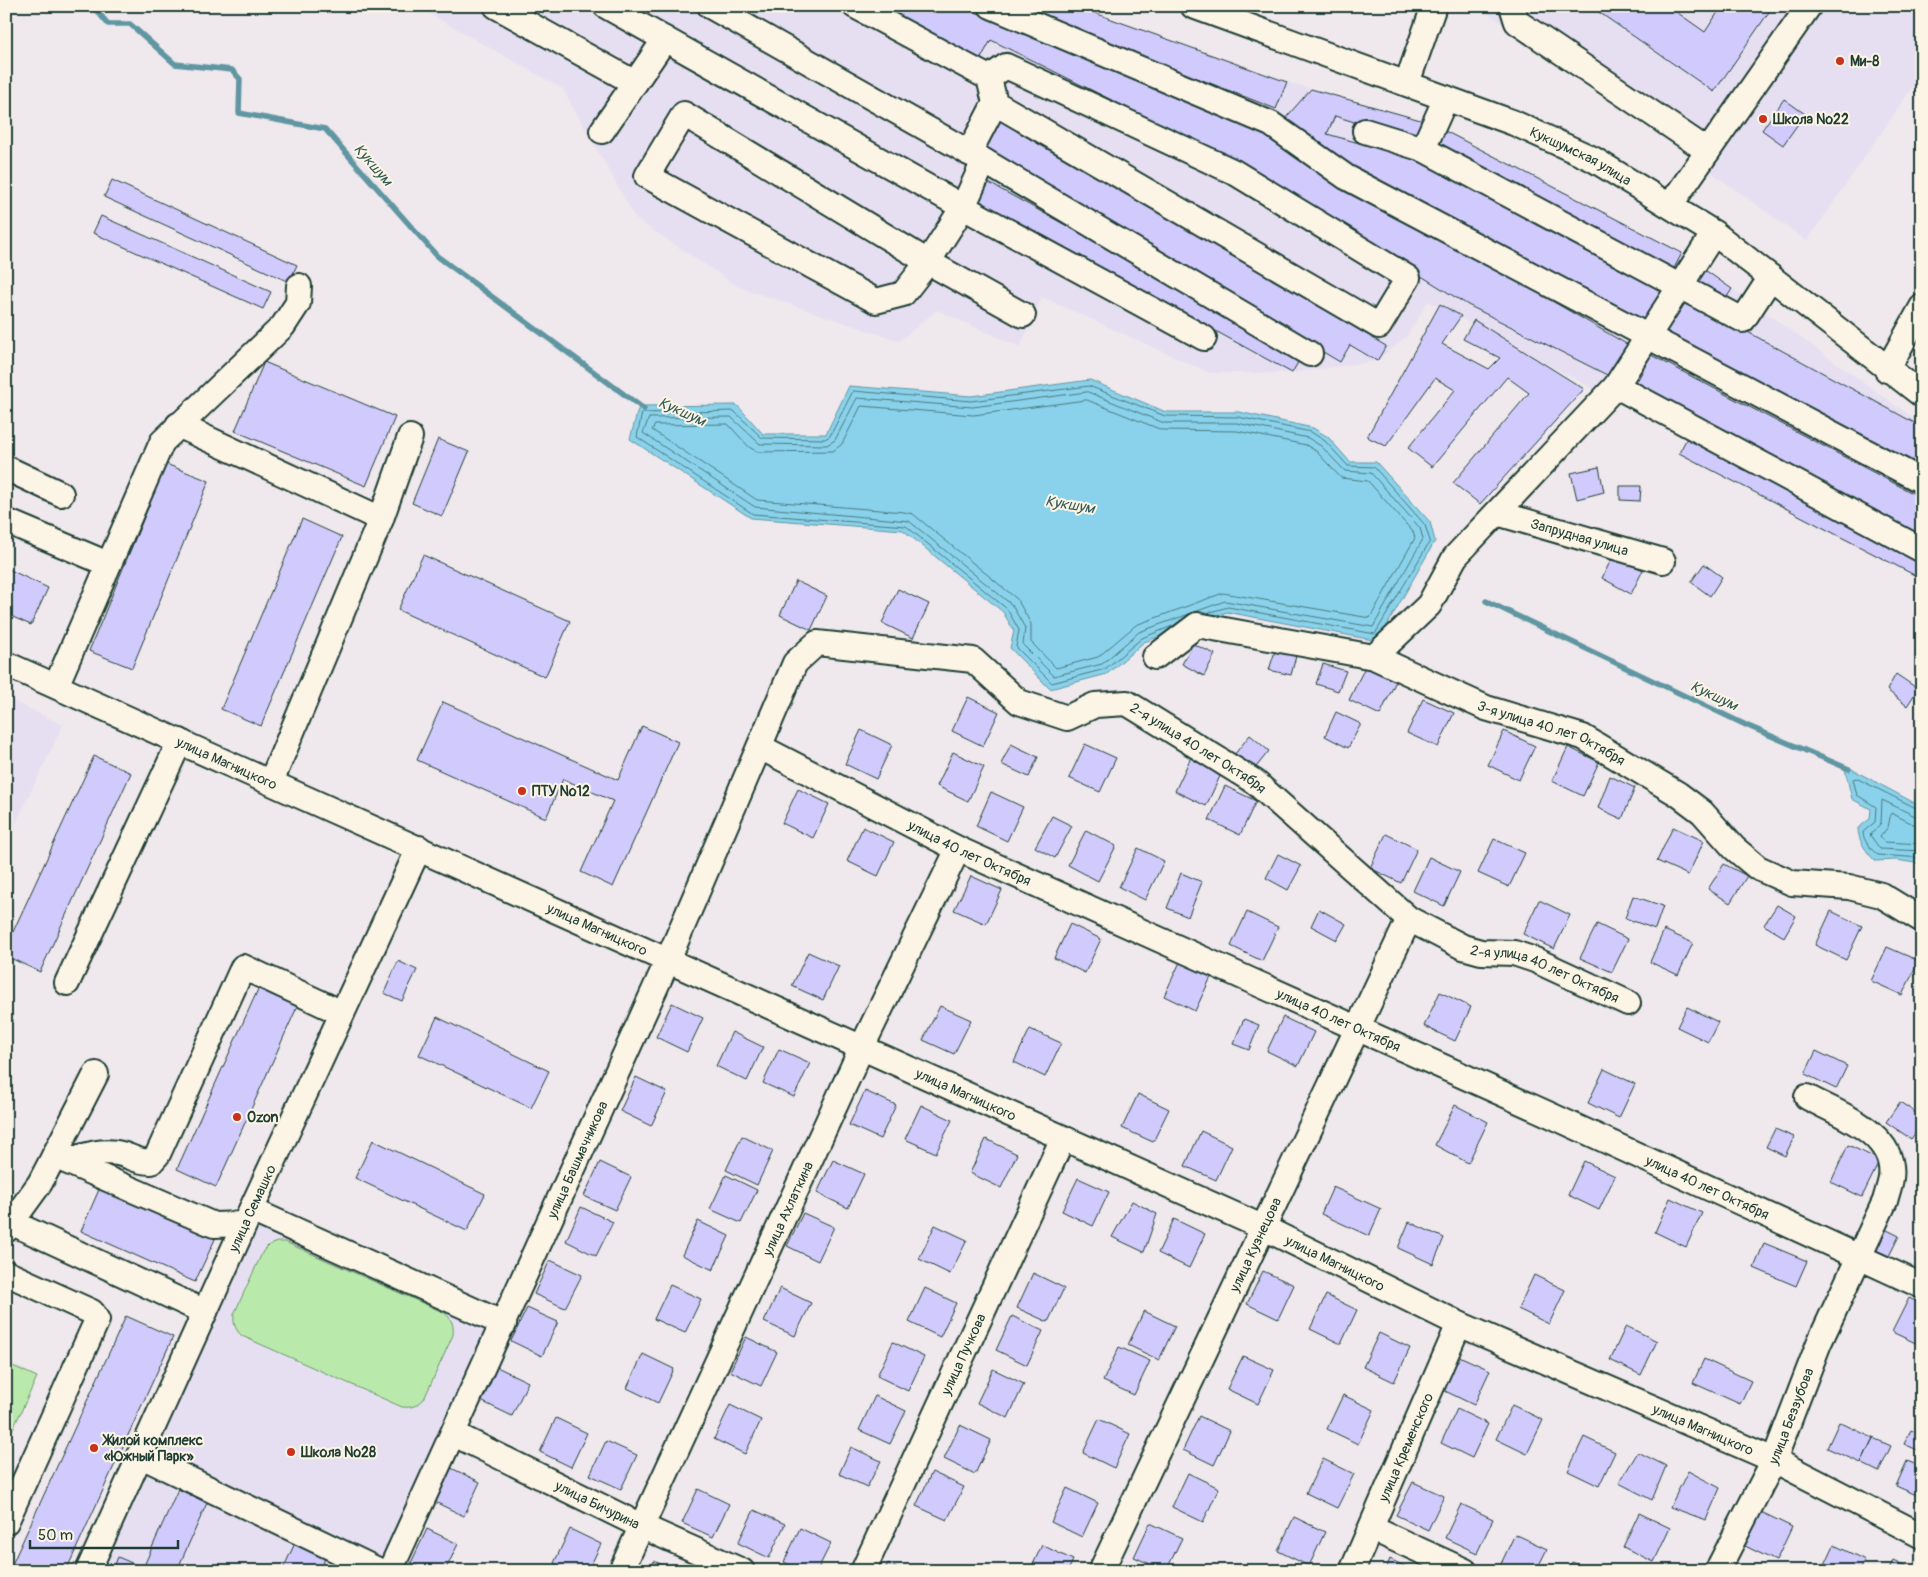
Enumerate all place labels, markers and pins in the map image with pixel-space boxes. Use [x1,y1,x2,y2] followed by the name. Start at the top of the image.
[1850,53,1879,70] place label: Ми-8
[1834,55,1846,67] marker: Ми-8
[1772,111,1849,128] place label: Школа №22
[1757,113,1769,125] marker: Школа №22
[532,783,590,800] place label: ПТУ №12
[516,785,528,797] marker: ПТУ №12
[247,1109,279,1126] place label: Ozon
[231,1111,243,1123] marker: Ozon
[101,1432,203,1465] place label: Жилой комплекс «Южный Парк»
[88,1442,100,1454] marker: Жилой комплекс «Южный Парк»
[300,1444,376,1461] place label: Школа №28
[285,1446,297,1458] marker: Школа №28

